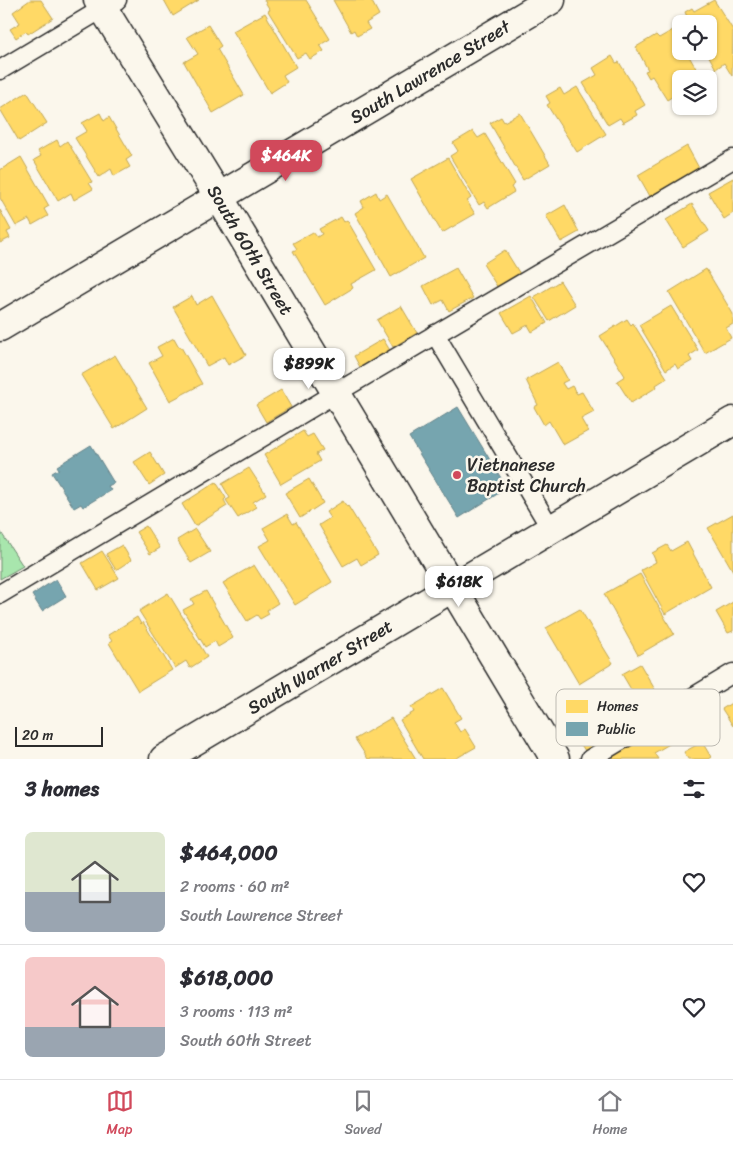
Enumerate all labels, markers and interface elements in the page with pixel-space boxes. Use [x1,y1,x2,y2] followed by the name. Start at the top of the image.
[343,11,517,133] street label: South Lawrence Street
[672,15,717,115] map controls
[672,15,717,60] button: locate
[672,70,717,115] button: layers
[251,140,321,182] pin: $464K
[261,141,311,170] text: $464K
[198,178,302,322] street label: South 60th Street
[274,348,344,390] pin: $899K
[284,349,334,378] text: $899K
[467,449,586,502] place label: Vietnanese Baptist Church
[451,469,463,481] marker: Vietnanese Baptist Church
[424,566,494,608] pin: $618K
[436,567,482,596] text: $618K
[241,611,399,723] street label: South Warner Street
[556,689,720,746] legend
[597,694,639,719] text: Homes
[597,717,636,742] text: Public
[22,723,53,748] text: 20 m
[15,724,102,747] scale bar
[25,770,99,808] text: 3 homes
[680,775,708,803] icon: filters
[180,834,278,872] text: $464,000
[65,852,125,912] icon: home
[680,868,708,896] icon: heart
[180,872,290,901] text: 2 rooms · 60 m²
[180,901,343,930] text: South Lawrence Street
[180,959,273,997] text: $618,000
[65,977,125,1037] icon: home
[680,993,708,1021] icon: heart
[180,997,292,1026] text: 3 rooms · 113 m²
[180,1026,312,1055] text: South 60th Street
[106,1087,134,1142] tab: Map
[345,1087,381,1142] tab: Saved
[592,1087,627,1142] tab: Home

